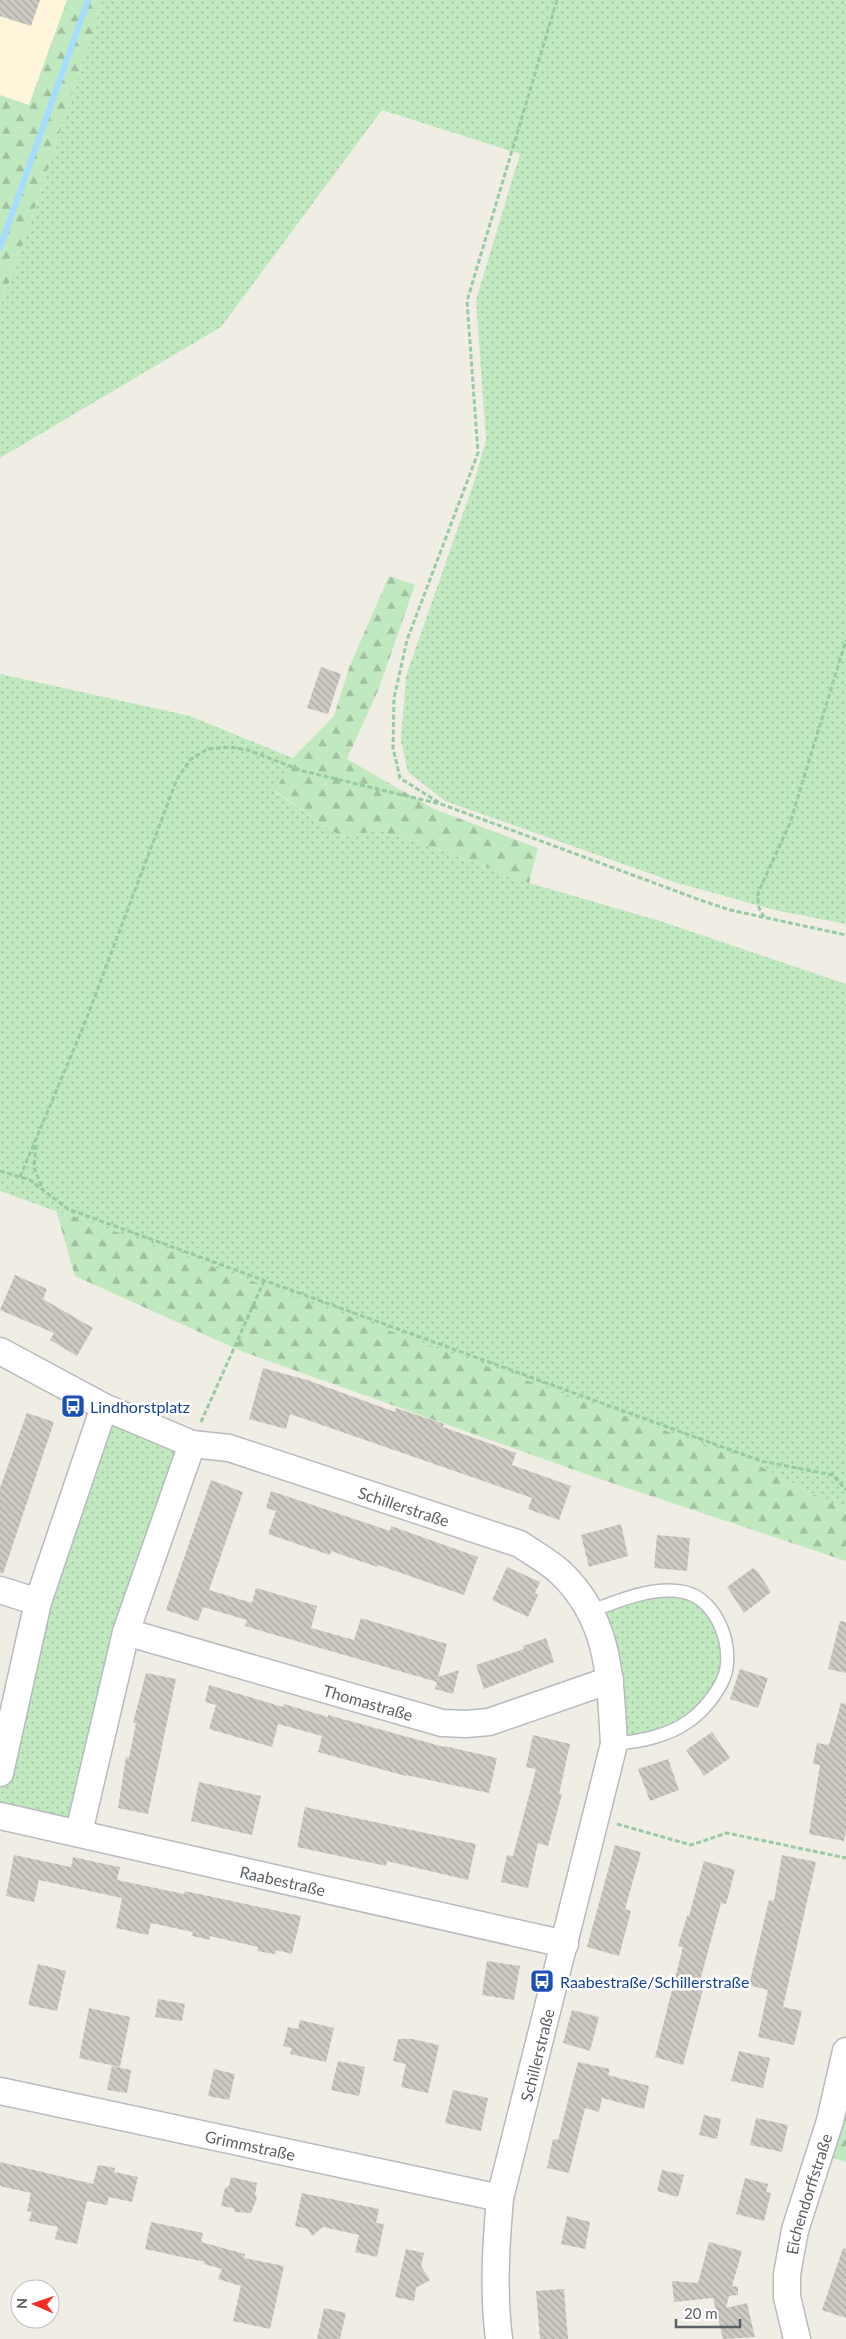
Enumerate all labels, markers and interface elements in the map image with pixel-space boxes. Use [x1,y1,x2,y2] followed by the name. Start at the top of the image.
[60,1393,86,1419] bus stop icon: Lindhorstplatz
[90,1397,190,1416] place label: Lindhorstplatz
[356,1482,452,1530] street label: Schillerstraße
[321,1680,415,1724] street label: Thomastraße
[238,1861,328,1899] street label: Raabestraße
[529,1968,555,1994] bus stop icon: Raabestraße/Schillerstraße
[560,1972,749,1991] place label: Raabestraße/Schillerstraße
[516,2007,558,2103] street label: Schillerstraße
[204,2126,297,2163] street label: Grimmstraße
[781,2131,835,2256] street label: Eichendorffstraße
[10,2279,60,2329] north arrow
[676,2296,740,2328] scale bar
[13,2298,30,2309] text: N
[684,2304,718,2322] text: 20 m

